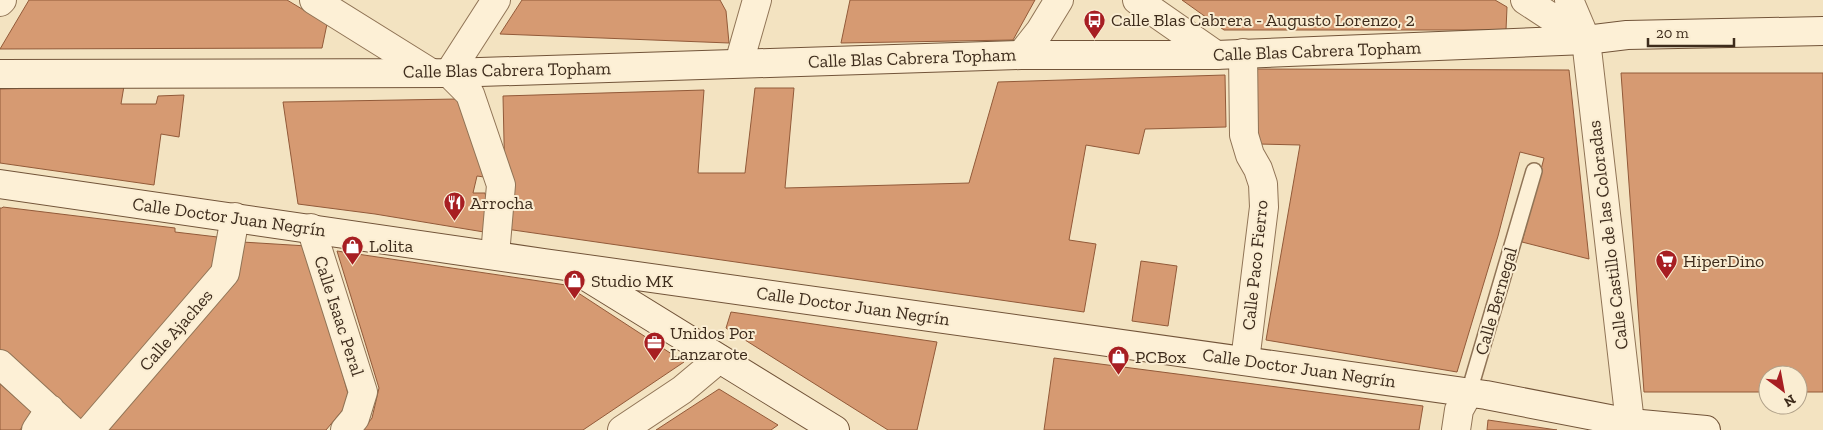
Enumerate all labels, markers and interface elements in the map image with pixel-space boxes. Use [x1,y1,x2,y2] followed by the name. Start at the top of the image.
[1083,8,1107,39] bus stop icon: Calle Blas Cabrera - Augusto Lorenzo, 2
[1111,9,1415,31] place label: Calle Blas Cabrera - Augusto Lorenzo, 2
[1648,15,1734,47] scale bar
[1656,24,1689,42] text: 20 m
[1213,36,1422,66] street label: Calle Blas Cabrera Topham
[808,43,1017,73] street label: Calle Blas Cabrera Topham
[403,57,612,83] street label: Calle Blas Cabrera Topham
[1583,119,1633,351] street label: Calle Castillo de las Coloradas
[442,191,466,222] restaurant icon: Arrocha
[470,192,533,214] place label: Arrocha
[131,193,328,242] street label: Calle Doctor Juan Negrín
[1237,199,1273,331] street label: Calle Paco Fierro
[341,234,365,265] shop icon: Lolita
[369,235,414,257] place label: Lolita
[1470,244,1522,358] street label: Calle Bernegal
[1655,249,1679,280] supermarket icon: HiperDino
[1683,250,1764,272] place label: HiperDino
[309,253,369,379] street label: Calle Isaac Peral
[563,269,587,300] shop icon: Studio MK
[591,270,673,292] place label: Studio MK
[755,282,952,331] street label: Calle Doctor Juan Negrín
[134,284,218,375] street label: Calle Ajaches
[670,322,756,365] place label: Unidos Por Lanzarote
[642,331,666,362] office icon: Unidos Por Lanzarote
[1201,344,1398,393] street label: Calle Doctor Juan Negrín
[1107,345,1131,376] shop icon: PCBox
[1135,346,1186,368] place label: PCBox
[1758,365,1808,415] north arrow
[1780,391,1799,411] text: N

